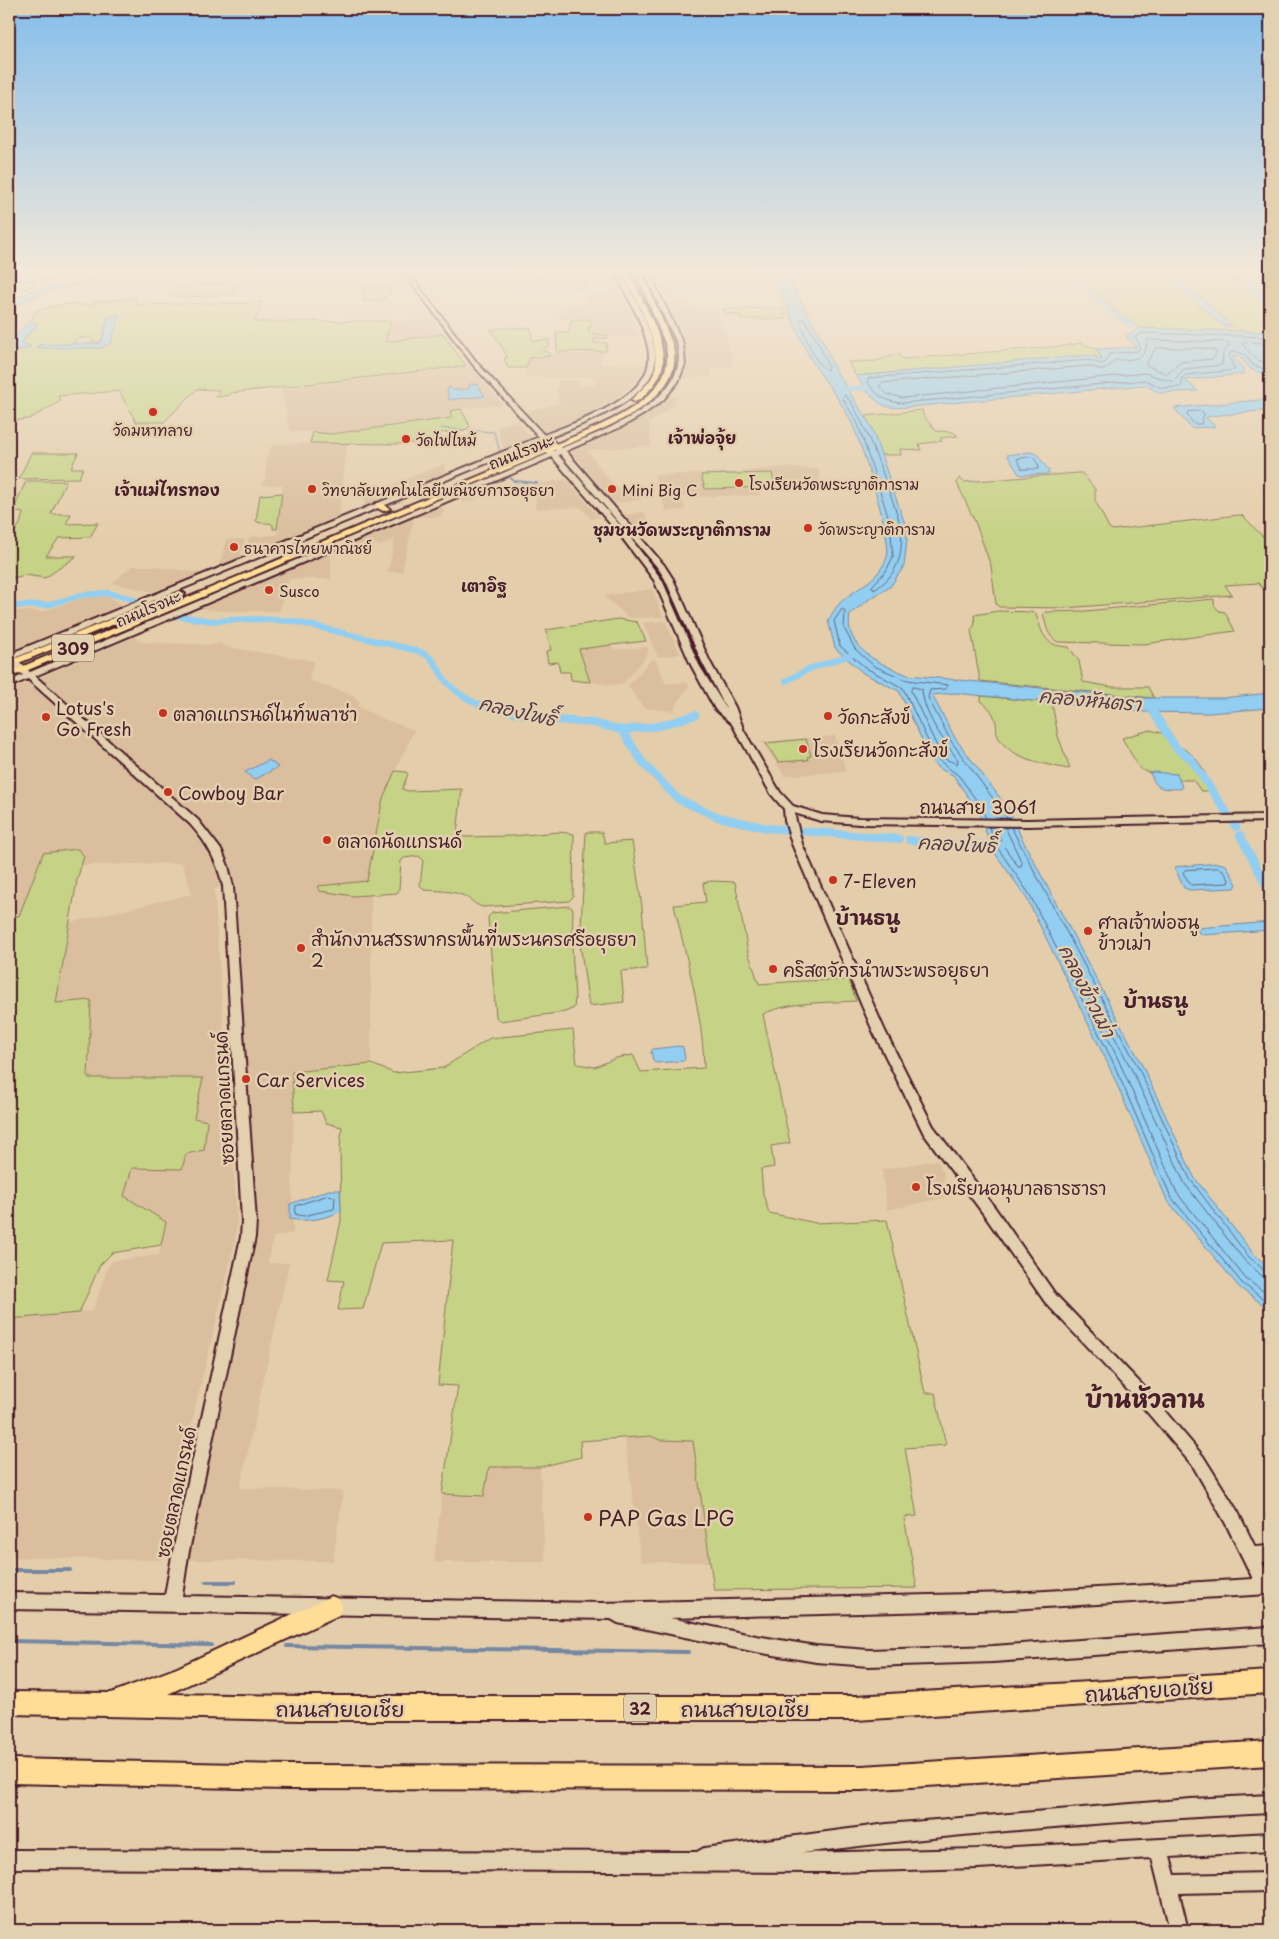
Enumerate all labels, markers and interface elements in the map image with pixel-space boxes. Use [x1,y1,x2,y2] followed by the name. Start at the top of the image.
[147,406,159,418] marker: วัดมหาทลาย
[113,418,193,441] place label: วัดมหาทลาย
[668,425,736,451] district label: เจ้าพ่อจุ้ย
[485,427,557,475] street label: ถนนโรจนะ
[416,428,477,451] place label: วัดไฟไหม้
[400,433,412,445] marker: วัดไฟไหม้
[749,472,919,495] place label: โรงเรียนวัดพระญาติการาม
[114,477,220,501] district label: เจ้าแม่ไทรทอง
[733,477,745,489] marker: โรงเรียนวัดพระญาติการาม
[322,478,554,502] place label: วิทยาลัยเทคโนโลยีพณิชยการอยุธยา
[622,478,697,501] place label: Mini Big C
[306,483,318,495] marker: วิทยาลัยเทคโนโลยีพณิชยการอยุธยา
[606,483,618,495] marker: Mini Big C
[593,517,771,543] district label: ชุมชนวัดพระญาติการาม
[818,517,935,540] place label: วัดพระญาติการาม
[802,522,814,534] marker: วัดพระญาติการาม
[244,536,372,559] place label: ธนาคารไทยพาณิชย์
[228,541,240,553] marker: ธนาคารไทยพาณิชย์
[461,573,507,598] district label: เตาอิฐ
[279,579,320,602] place label: Susco
[112,584,184,632] street label: ถนนโรจนะ
[263,584,275,596] marker: Susco
[52,634,94,661] road number: 309
[1038,681,1144,718] water label: คลองหันตรา
[477,686,565,734] water label: คลองโพธิ์
[56,694,132,742] place label: Lotus's Go Fresh
[173,700,357,727] place label: ตลาดแกรนด์ไนท์พลาซ่า
[838,703,911,730] place label: วัดกะสังข์
[157,707,169,719] marker: ตลาดแกรนด์ไนท์พลาซ่า
[822,710,834,722] marker: วัดกะสังข์
[40,711,52,723] marker: Lotus's Go Fresh
[813,736,949,763] place label: โรงเรียนวัดกะสังข์
[797,743,809,755] marker: โรงเรียนวัดกะสังข์
[178,779,285,806] place label: Cowboy Bar
[162,786,174,798] marker: Cowboy Bar
[919,793,1037,820] street label: ถนนสาย 3061
[917,826,1002,859] water label: คลองโพธิ์
[337,827,462,854] place label: ตลาดนัดแกรนด์
[321,834,333,846] marker: ตลาดนัดแกรนด์
[843,867,917,894] place label: 7-Eleven
[827,874,839,886] marker: 7-Eleven
[835,902,901,933] district label: บ้านธนู
[1098,908,1200,956] place label: ศาลเจ้าพ่อธนู ข้าวเม่า
[311,922,637,973] place label: สำนักงานสรรพากรพื้นที่พระนครศรีอยุธยา 2
[1082,925,1094,937] marker: ศาลเจ้าพ่อธนู ข้าวเม่า
[1053,939,1124,1043] water label: คลองข้าวเม่า
[295,942,307,954] marker: สำนักงานสรรพากรพื้นที่พระนครศรีอยุธยา 2
[783,956,989,985] place label: คริสตจักรนำพระพรอยุธยา
[767,963,779,975] marker: คริสตจักรนำพระพรอยุธยา
[1123,985,1189,1016] district label: บ้านธนู
[206,1030,240,1166] street label: ซอยตลาดแกรนด์
[256,1066,365,1093] place label: Car Services
[240,1073,252,1085] marker: Car Services
[926,1174,1106,1203] place label: โรงเรียนอนุบาลธารธารา
[910,1181,922,1193] marker: โรงเรียนอนุบาลธารธารา
[1085,1380,1205,1416] district label: บ้านหัวลาน
[148,1424,202,1560] street label: ซอยตลาดแกรนด์
[598,1501,735,1533] place label: PAP Gas LPG
[582,1511,594,1523] marker: PAP Gas LPG
[1084,1669,1214,1709] street label: ถนนสายเอเชีย
[275,1692,405,1724] street label: ถนนสายเอเชีย
[680,1692,810,1724] street label: ถนนสายเอเชีย
[624,1695,656,1722] road number: 32

